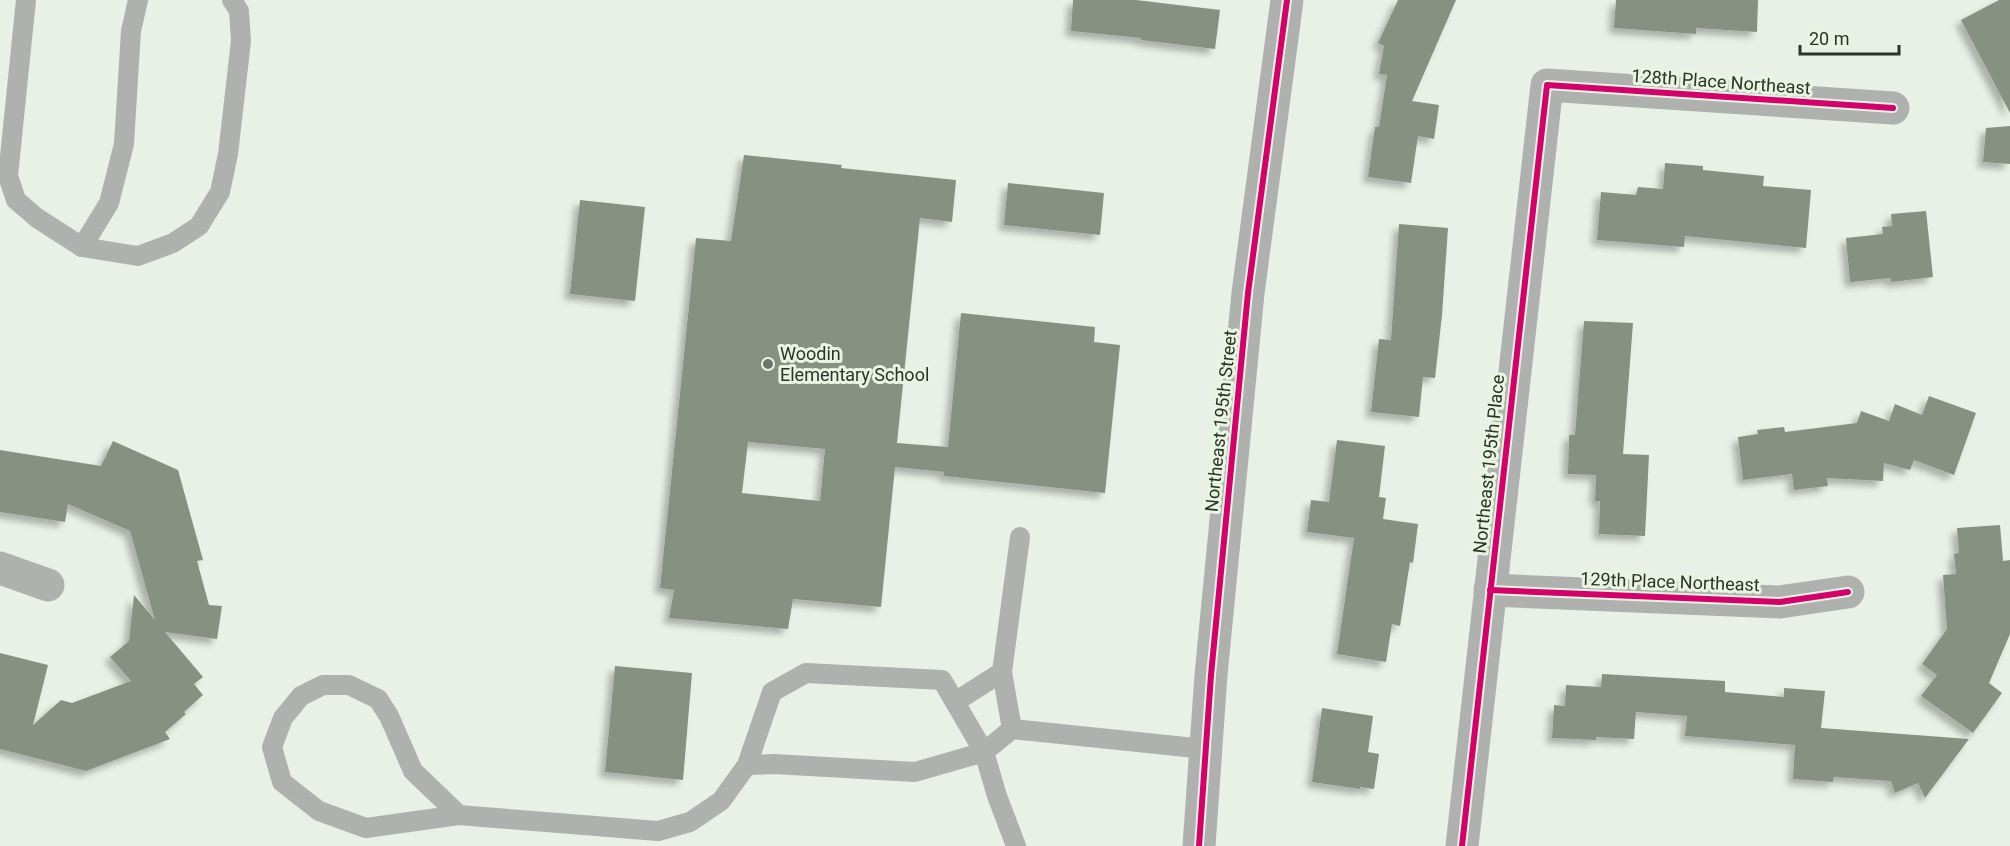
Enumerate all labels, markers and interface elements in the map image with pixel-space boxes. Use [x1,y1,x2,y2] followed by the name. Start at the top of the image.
[1800,18,1899,56] scale bar
[1809,28,1849,49] text: 20 m
[1631,65,1811,98] street label: 128th Place Northeast
[1201,329,1240,513] street label: Northeast 195th Street
[780,343,929,385] place label: Woodin Elementary School
[761,357,775,371] marker: Woodin Elementary School
[1469,374,1508,554] street label: Northeast 195th Place
[1580,568,1760,595] street label: 129th Place Northeast

